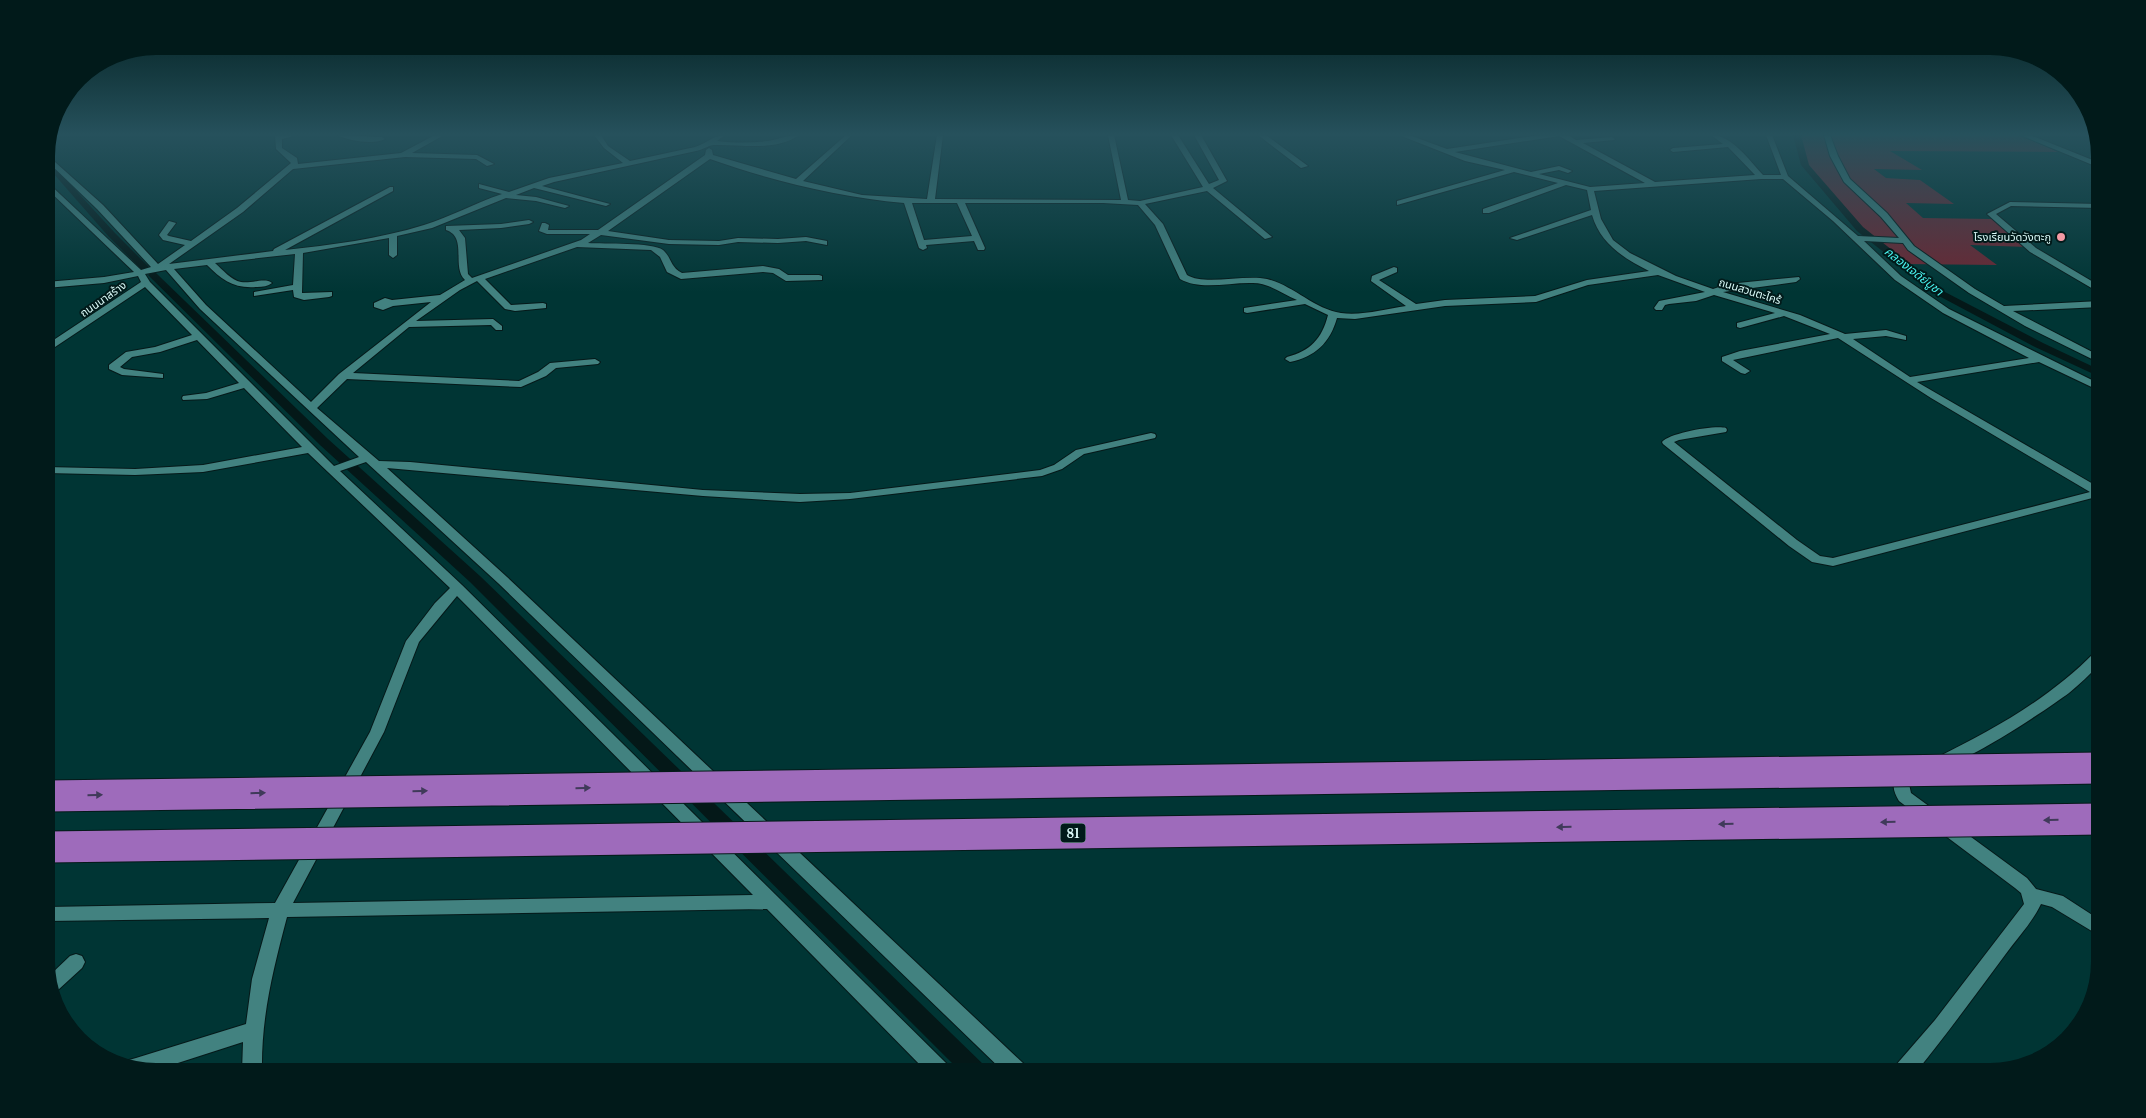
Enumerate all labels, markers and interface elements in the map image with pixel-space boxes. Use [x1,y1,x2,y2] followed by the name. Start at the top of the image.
[1974,230,2051,244] place label: โรงเรียนวัดวังตะกู
[2055,231,2067,243] marker: โรงเรียนวัดวังตะกู
[1881,243,1947,300] water label: คลองเจดีย์บูชา
[1717,275,1783,307] street label: ถนนสวนตะไคร้
[77,278,129,320] street label: ถนนนาสร้าง
[575,784,591,792] one-way arrow
[412,787,428,795] one-way arrow
[250,789,266,797] one-way arrow
[87,791,103,799] one-way arrow
[2043,816,2059,824] one-way arrow
[1880,818,1896,826] one-way arrow
[1718,820,1734,828] one-way arrow
[1555,823,1571,831] one-way arrow
[1060,824,1086,842] road number: 81

